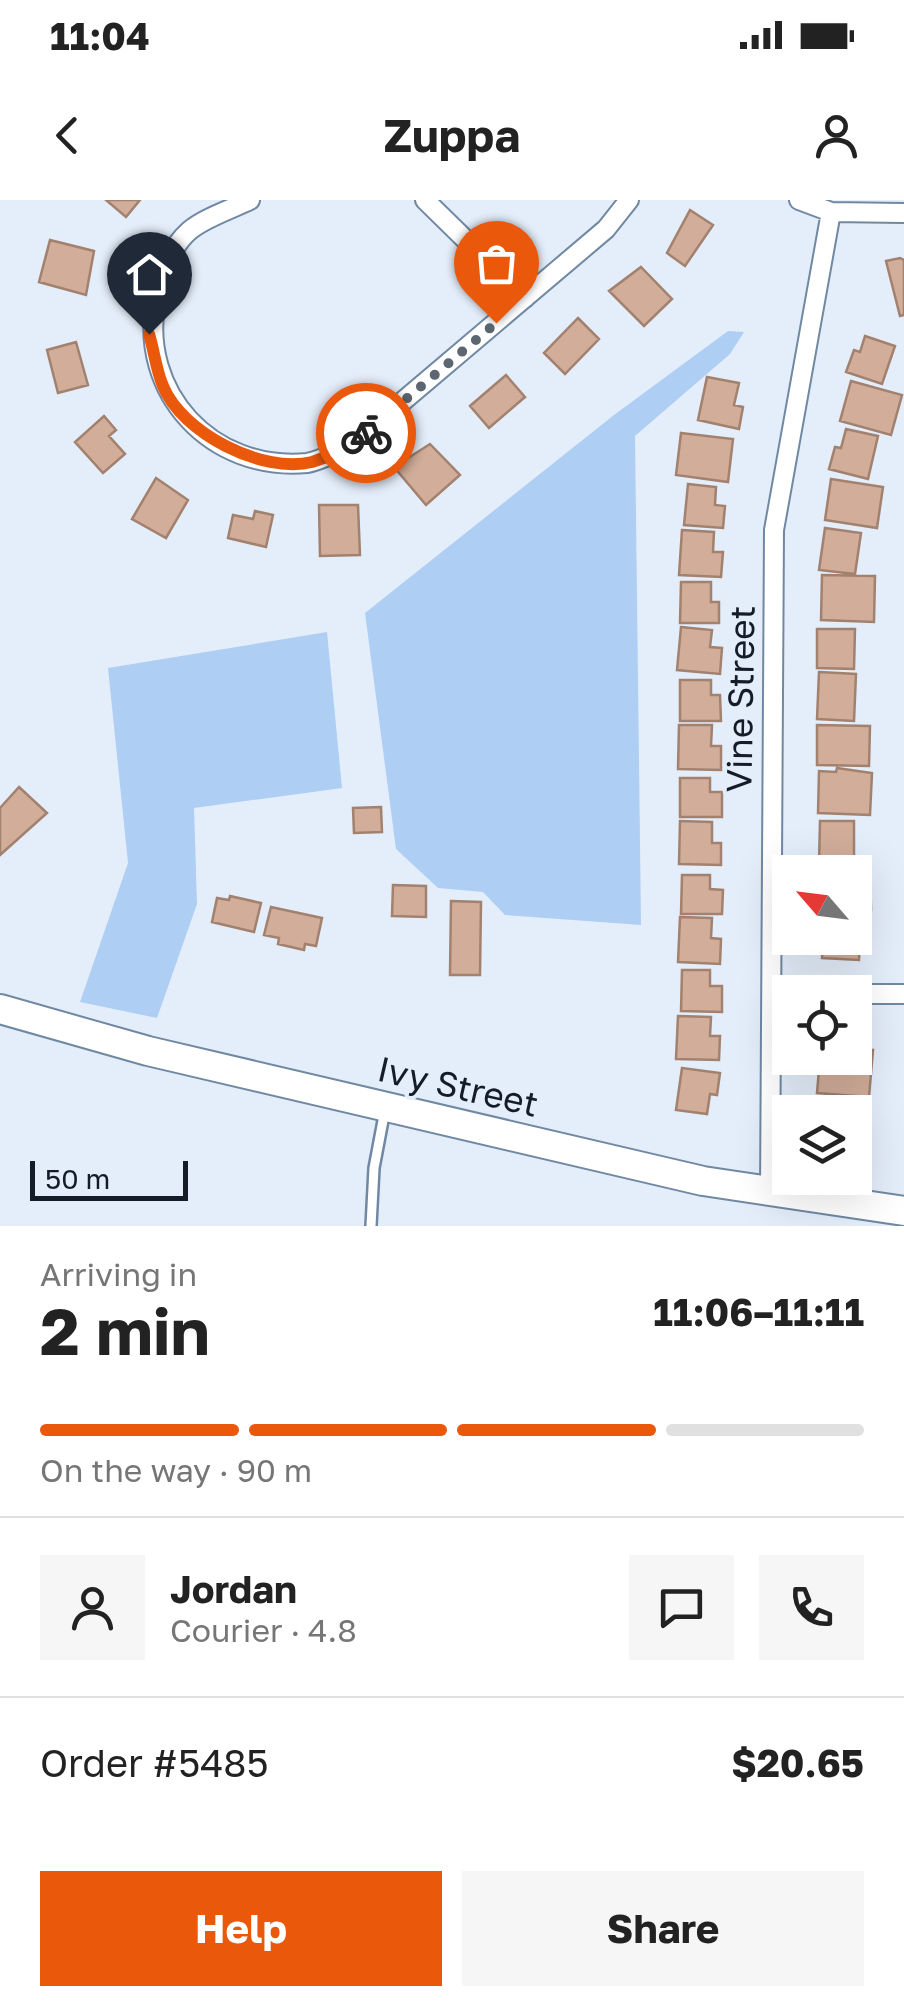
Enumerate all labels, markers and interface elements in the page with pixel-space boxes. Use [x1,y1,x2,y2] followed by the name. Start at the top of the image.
[50,13,150,58] text: 11:04
[40,108,95,163] icon: back
[384,108,520,162] text: Zuppa
[809,108,864,163] icon: person
[454,221,539,324] pin
[107,232,192,335] pin
[469,236,524,291] icon: bag
[122,247,177,302] icon: home
[316,383,416,483] courier
[339,406,394,461] icon: bike
[717,605,763,793] street label: Vine Street
[772,855,872,955] north arrow
[772,855,872,1195] map controls
[772,975,872,1075] button: locate
[374,1047,542,1125] street label: Ivy Street
[772,1095,872,1195] button: layers
[30,1156,188,1200] scale bar
[45,1162,110,1195] text: 50 m
[40,1255,197,1293] text: Arriving in
[653,1289,864,1334] text: 11:06–11:11
[40,1291,210,1369] text: 2 min
[40,1451,312,1489] text: On the way · 90 m
[40,1555,145,1660] button: person
[629,1555,734,1660] button: chat
[759,1555,864,1660] button: phone
[170,1566,297,1611] text: Jordan
[170,1611,357,1649] text: Courier · 4.8
[40,1740,269,1785] text: Order #5485
[731,1740,864,1785] text: $20.65
[40,1871,442,1986] button: Help
[462,1871,864,1986] button: Share

